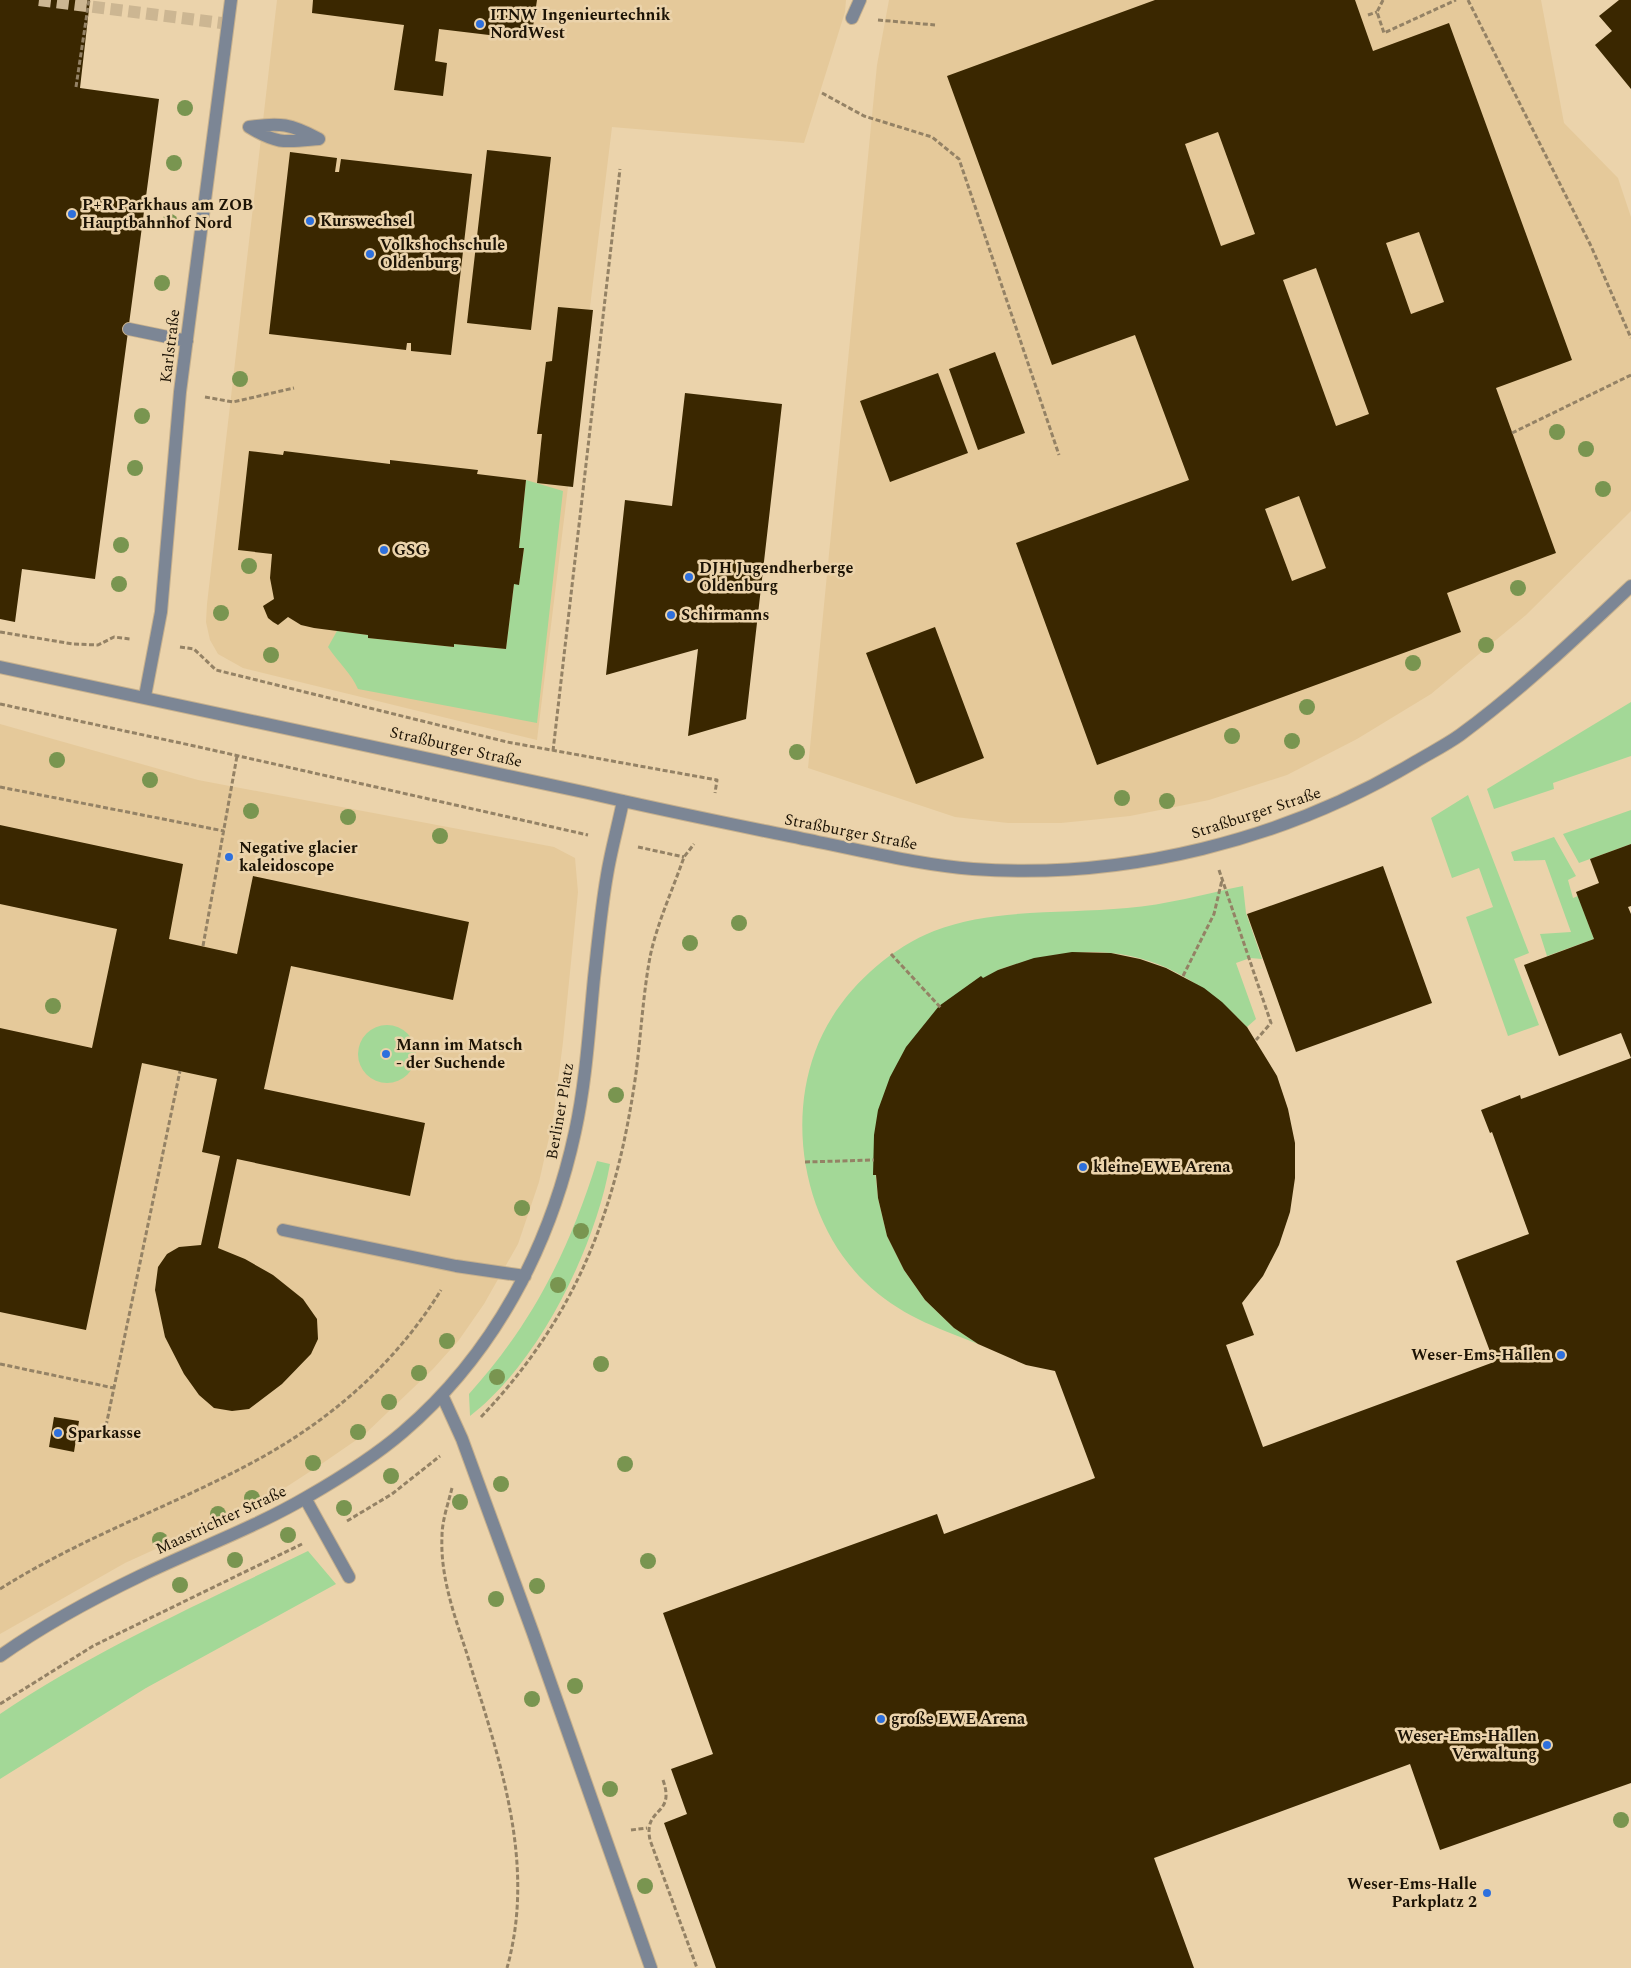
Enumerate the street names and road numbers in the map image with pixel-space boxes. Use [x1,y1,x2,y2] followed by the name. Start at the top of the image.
[154,308,186,384] street label: Karlstraße
[387,720,525,774] street label: Straßburger Straße
[1188,781,1324,845] street label: Straßburger Straße
[782,807,920,857] street label: Straßburger Straße
[540,1061,580,1161] street label: Berliner Platz
[152,1479,290,1561] street label: Maastrichter Straße

